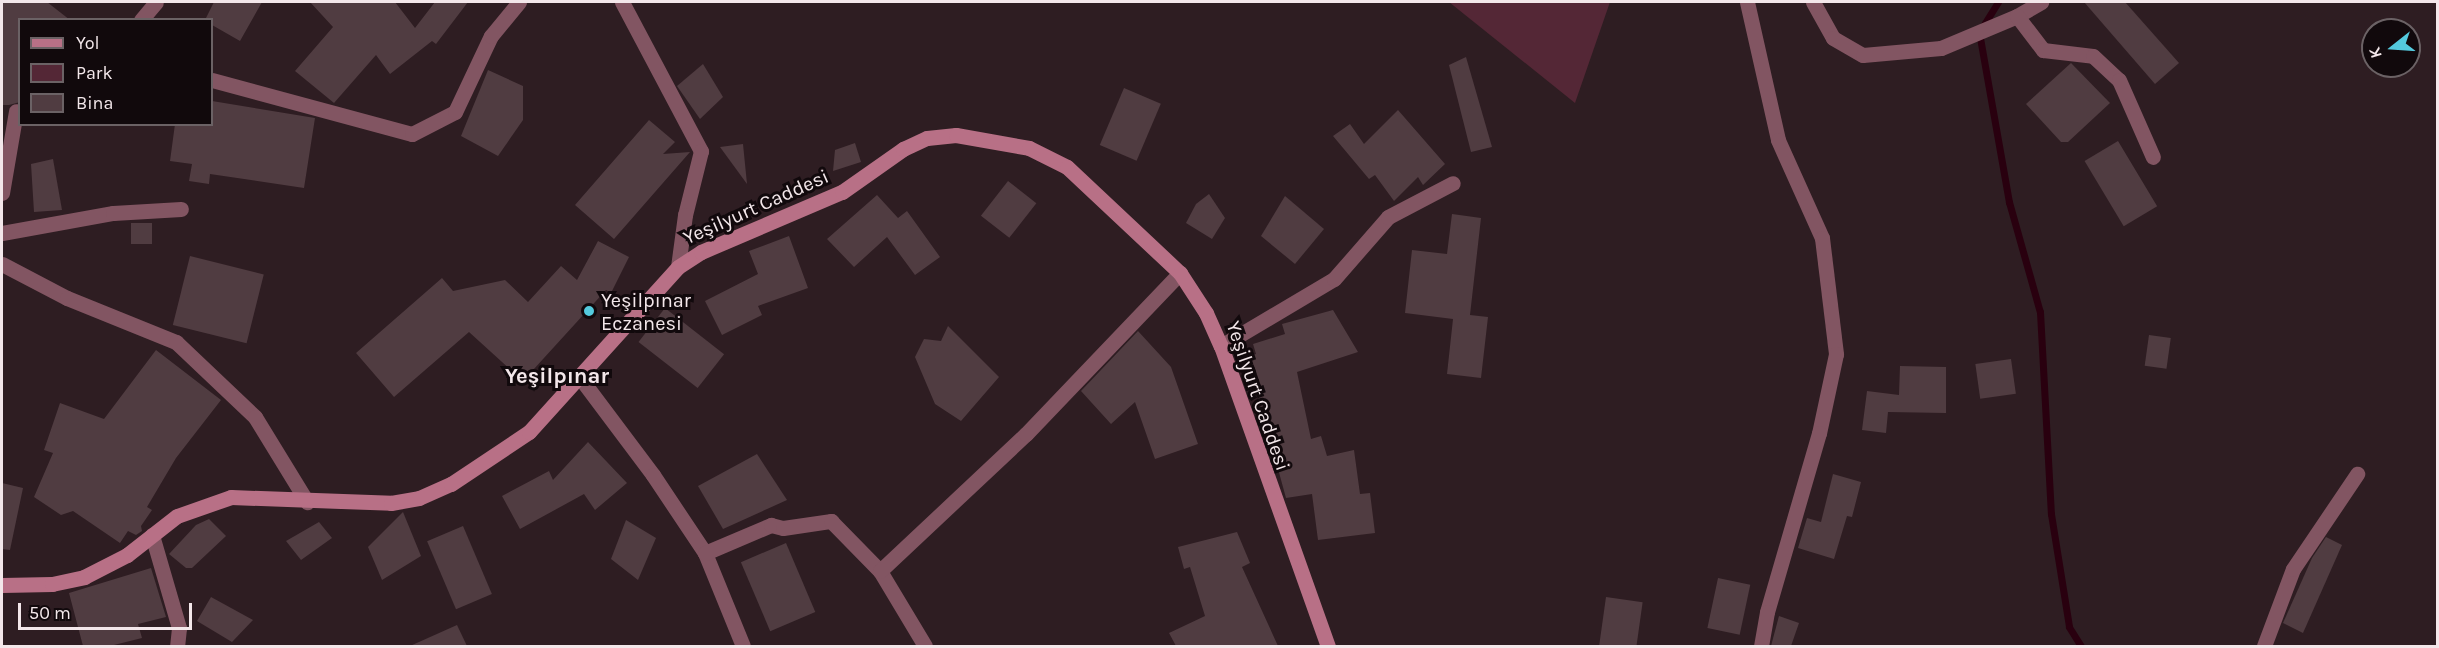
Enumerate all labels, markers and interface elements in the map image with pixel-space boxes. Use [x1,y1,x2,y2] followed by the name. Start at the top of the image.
[18,18,213,126] legend
[2361,18,2421,78] north arrow
[76,32,100,54] text: Yol
[2365,45,2386,61] text: K
[76,62,113,84] text: Park
[76,92,113,114] text: Bina
[680,164,832,250] street label: Yeşilyurt Caddesi
[601,288,691,335] place label: Yeşilpınar Eczanesi
[582,304,596,318] marker: Yeşilpınar Eczanesi
[1221,318,1295,474] street label: Yeşilyurt Caddesi
[505,364,609,390] district label: Yeşilpınar
[21,591,195,629] scale bar
[29,602,71,624] text: 50 m

